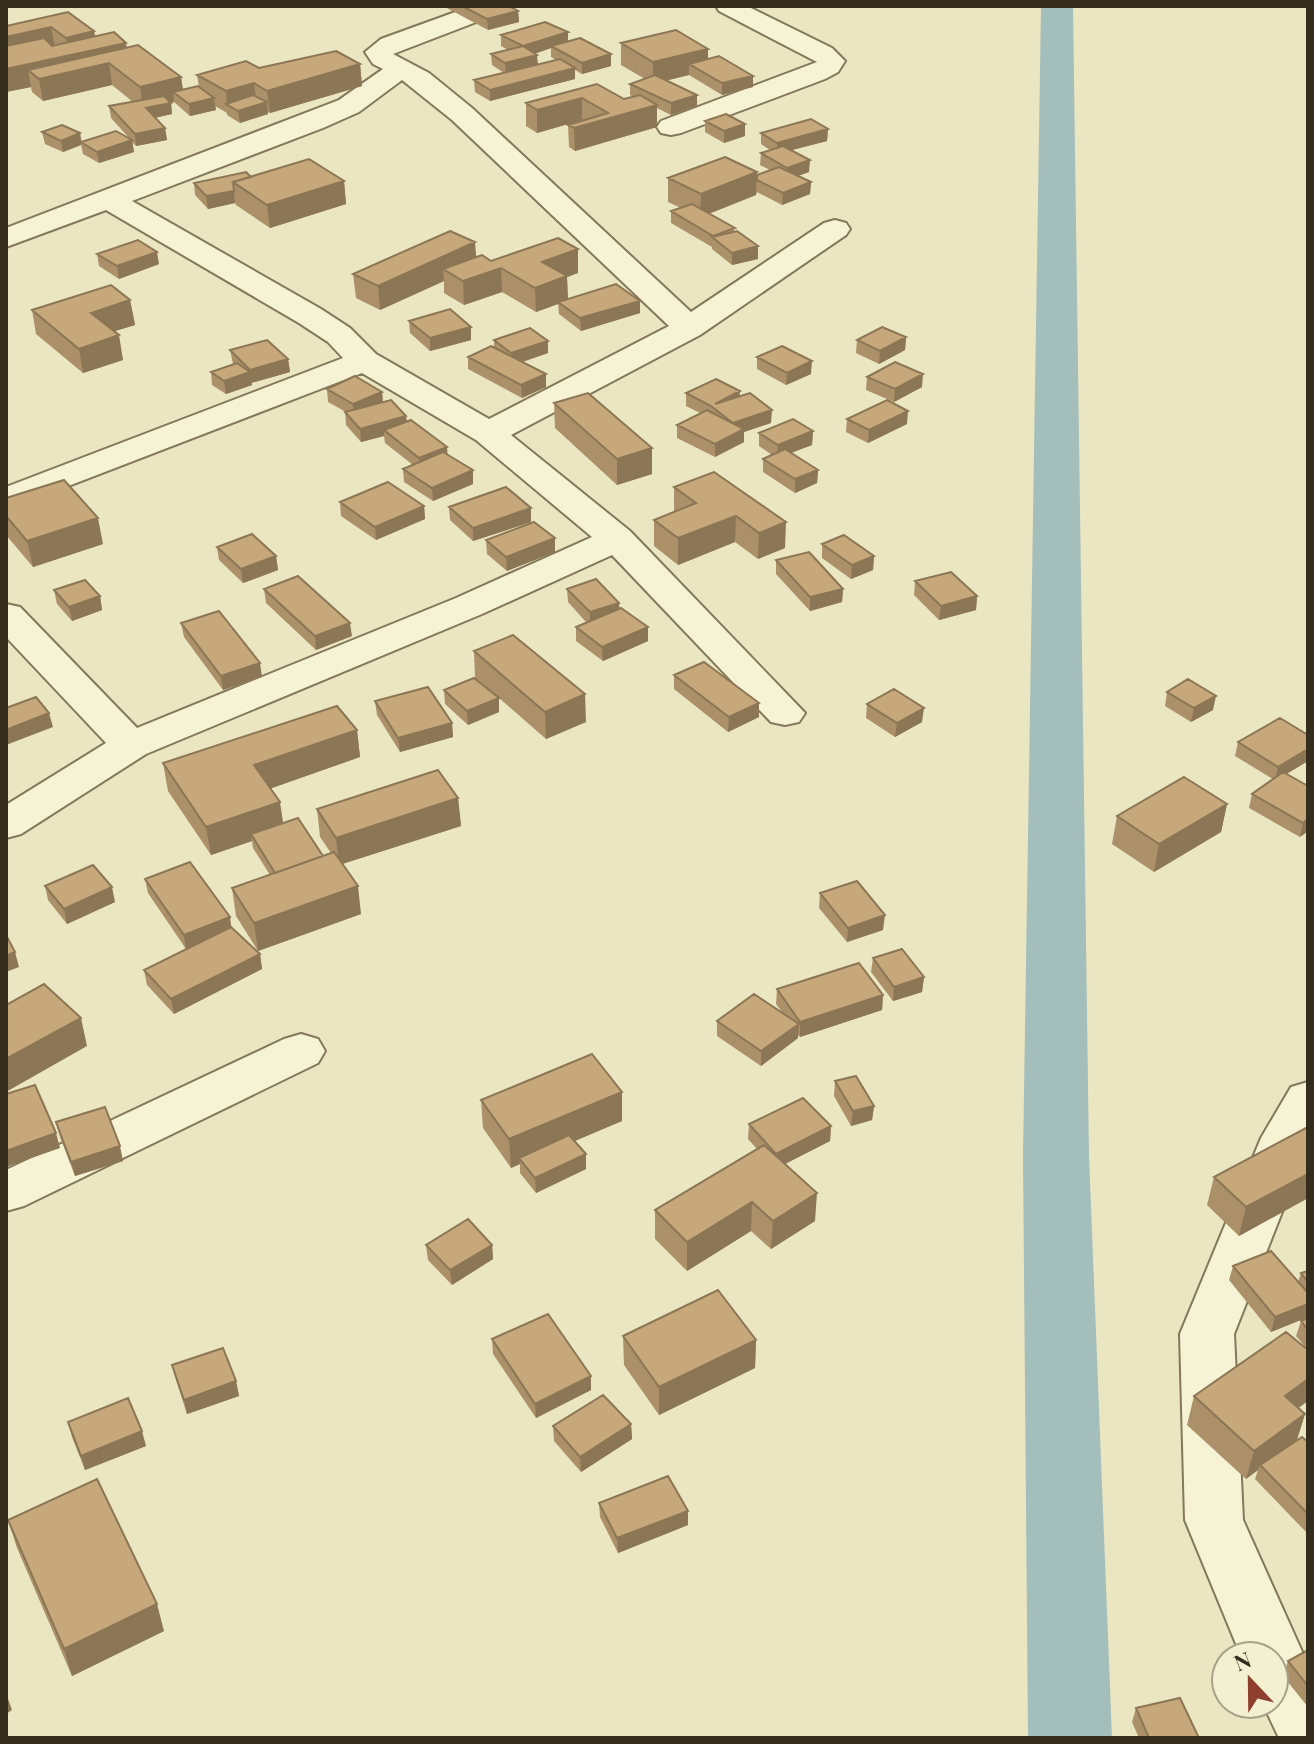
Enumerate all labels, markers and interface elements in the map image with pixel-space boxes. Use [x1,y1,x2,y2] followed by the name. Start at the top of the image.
[1210,1640,1290,1720] north arrow
[1229,1644,1255,1677] text: N

